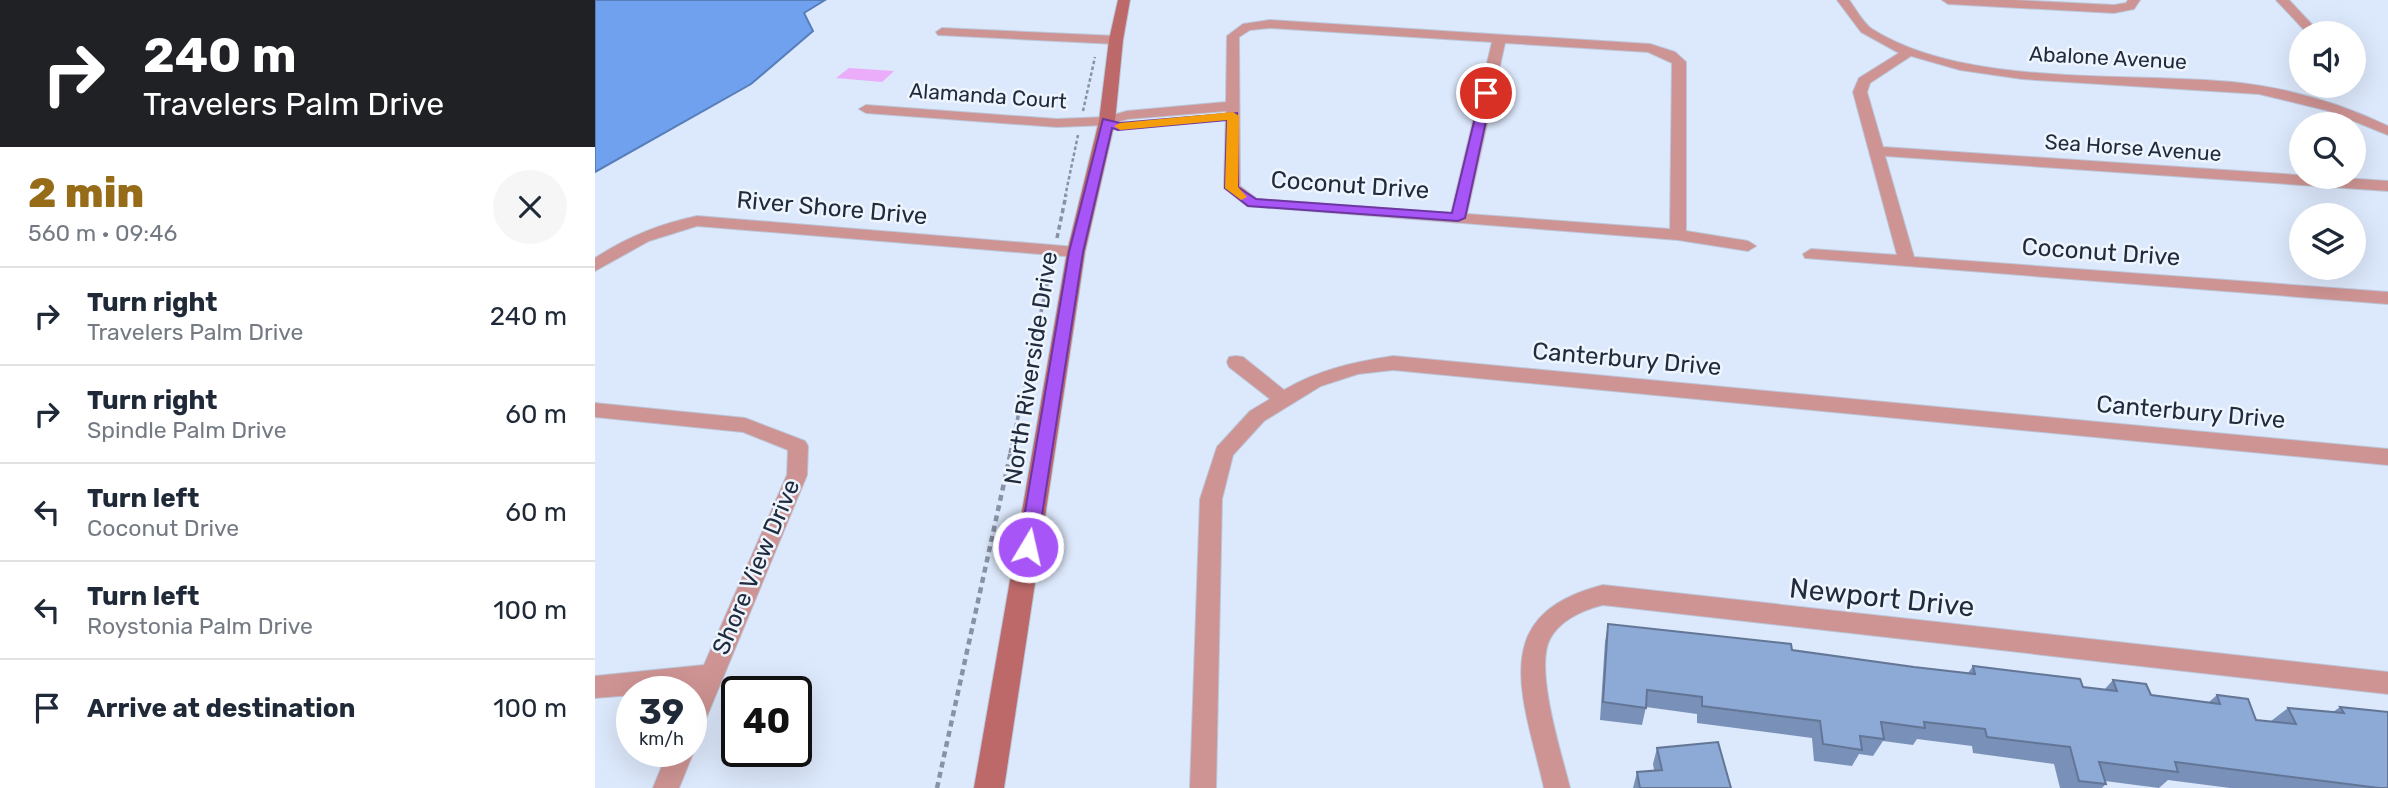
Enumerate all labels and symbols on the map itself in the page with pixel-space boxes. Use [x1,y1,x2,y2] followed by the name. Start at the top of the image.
[2029,41,2188,74] street label: Abalone Avenue
[1456,63,1516,123] pin
[908,78,1068,113] street label: Alamanda Court
[2044,129,2222,166] street label: Sea Horse Avenue
[1270,165,1430,205] street label: Coconut Drive
[735,186,929,230] street label: River Shore Drive
[2021,232,2181,272] street label: Coconut Drive
[999,249,1063,487] street label: North Riverside Drive
[1531,337,1723,381] street label: Canterbury Drive
[2095,390,2287,434] street label: Canterbury Drive
[706,475,806,659] street label: Shore View Drive
[991,510,1065,584] position arrow
[1788,571,1976,624] street label: Newport Drive
[721,676,812,767] speed limit sign: 40

